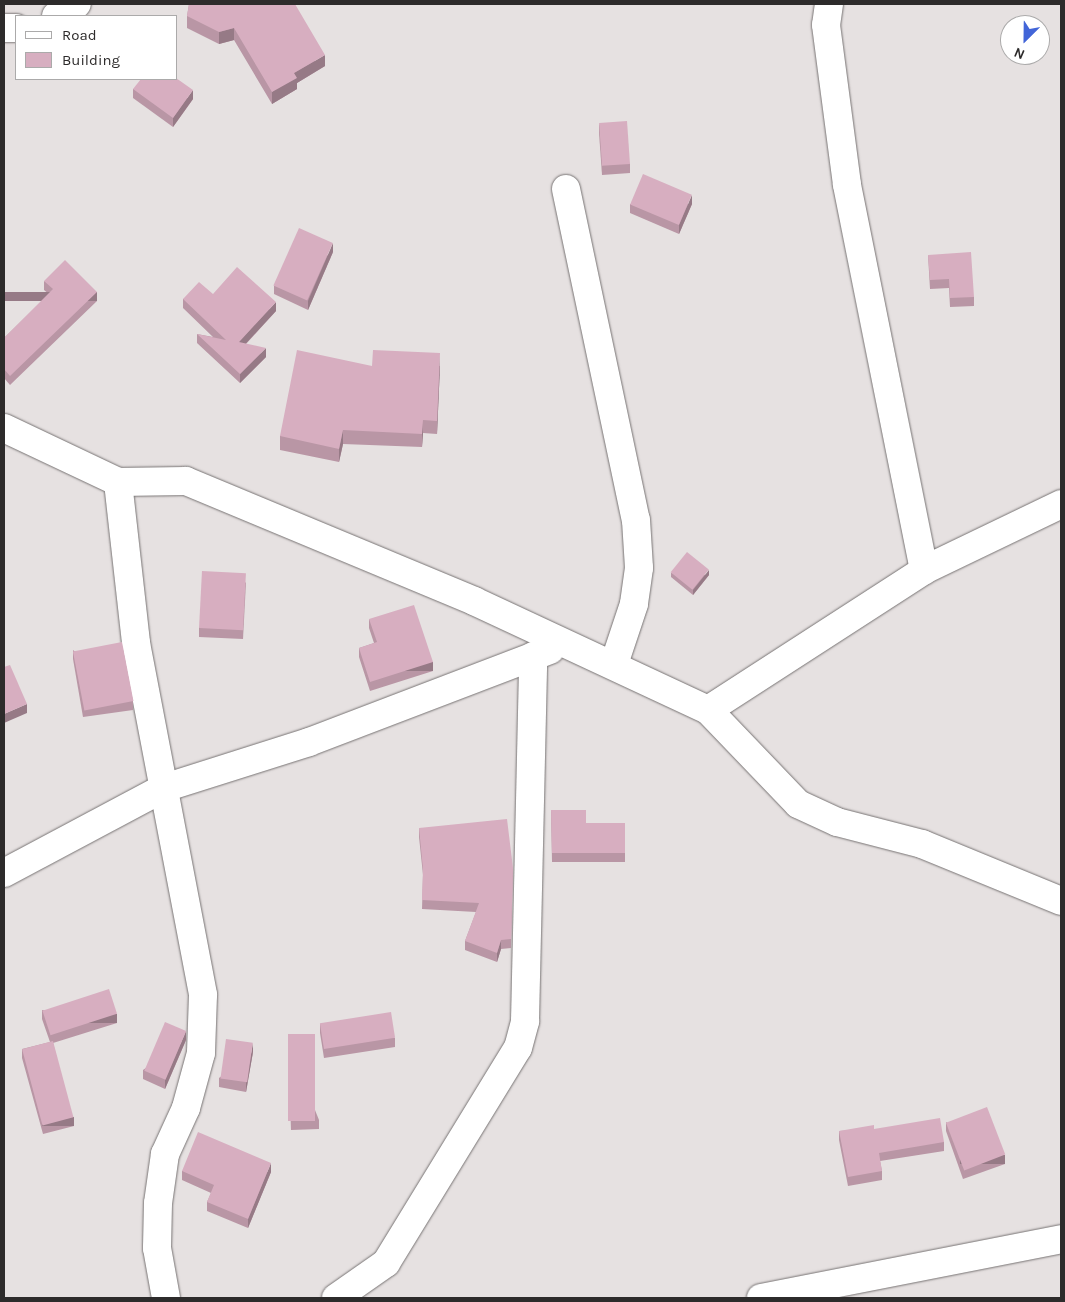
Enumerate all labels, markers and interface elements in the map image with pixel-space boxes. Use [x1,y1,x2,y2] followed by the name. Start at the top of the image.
[15,15,178,80] legend
[1000,15,1050,65] north arrow
[62,26,97,44] text: Road
[1011,44,1027,63] text: N
[62,51,120,69] text: Building

